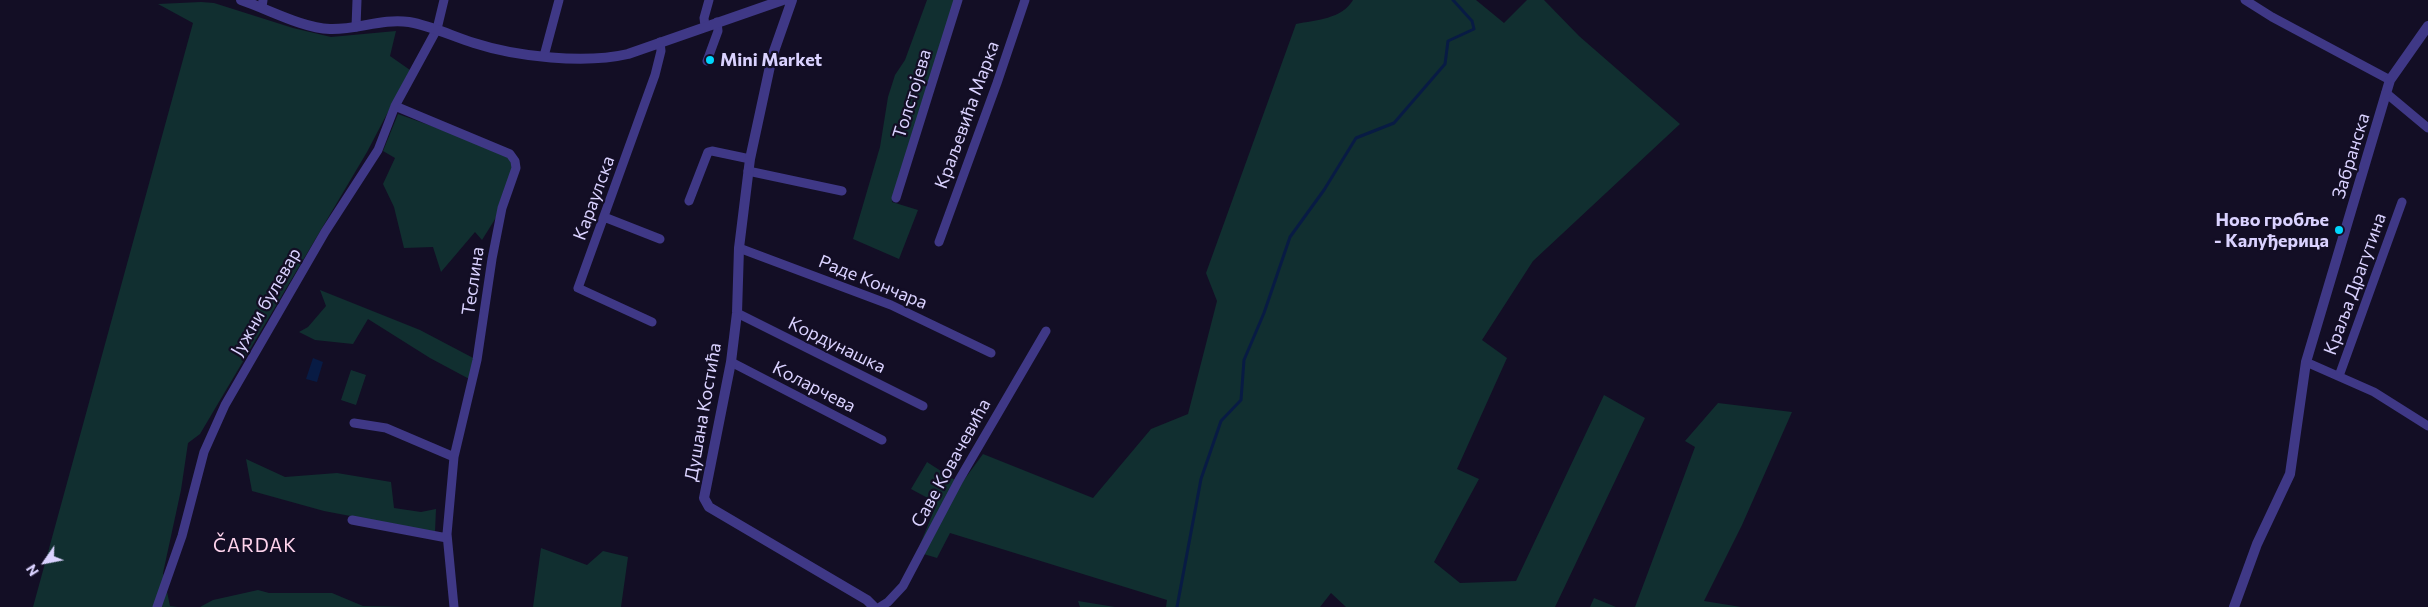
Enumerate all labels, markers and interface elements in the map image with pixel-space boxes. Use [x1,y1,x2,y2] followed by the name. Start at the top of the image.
[930,38,1004,192] street label: Краљевића Марка
[888,47,936,141] street label: Толстојева
[720,49,822,71] place label: Mini Market
[704,54,716,66] marker: Mini Market
[2328,111,2374,201] street label: Забранска
[569,153,619,243] street label: Караулска
[2214,209,2329,252] place label: Ново гробље - Калуђерица
[2319,210,2391,358] street label: Краља Драгутина
[2333,224,2345,236] marker: Ново гробље - Калуђерица
[226,244,306,360] street label: Јужни булевар
[458,245,488,317] street label: Теслина
[816,250,930,314] street label: Раде Кончара
[785,312,889,378] street label: Кордунашка
[680,341,726,483] street label: Душана Костића
[769,357,859,417] street label: Коларчева
[907,395,995,531] street label: Саве Ковачевића
[212,535,298,557] district label: ČARDAK
[20,537,70,587] north arrow
[22,561,42,579] text: N

